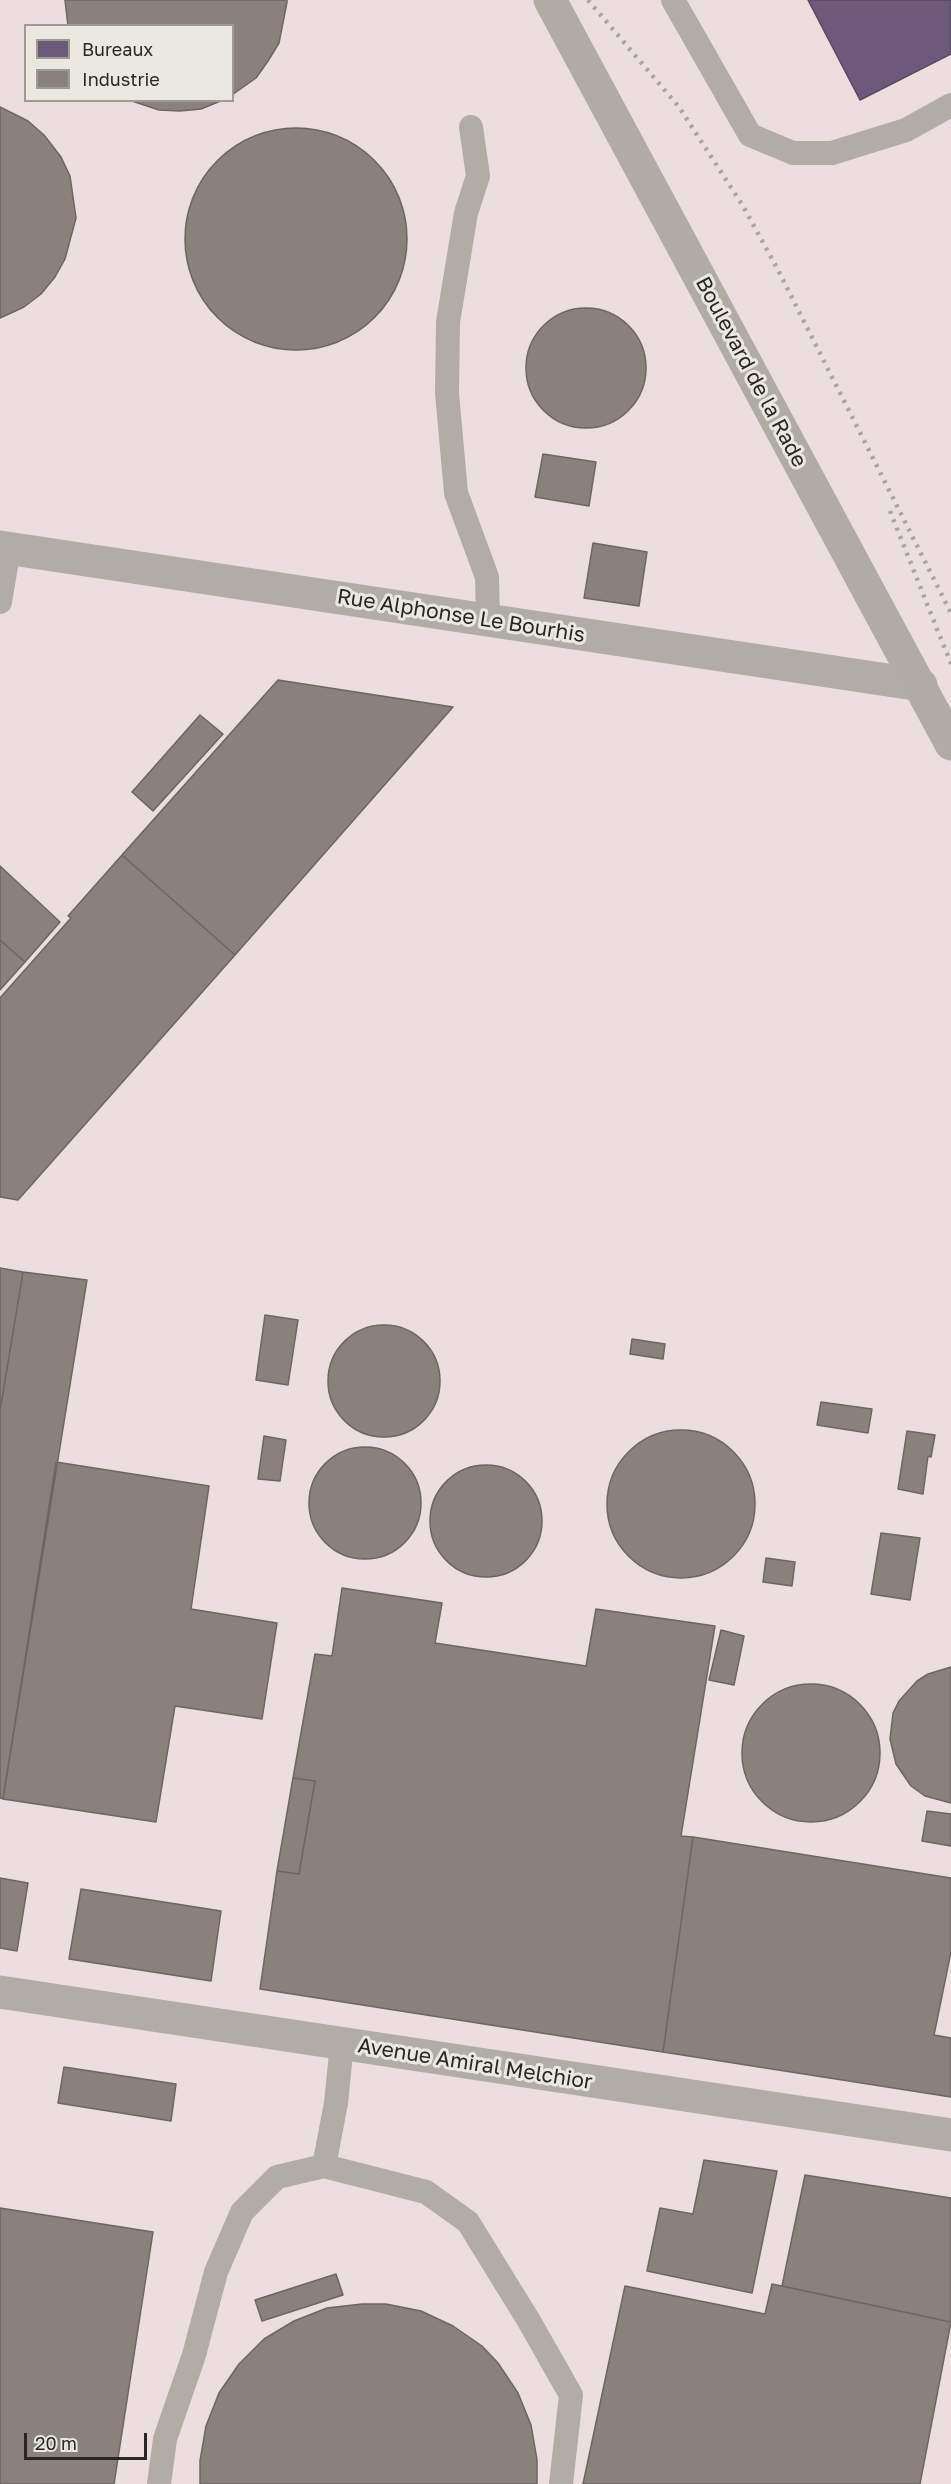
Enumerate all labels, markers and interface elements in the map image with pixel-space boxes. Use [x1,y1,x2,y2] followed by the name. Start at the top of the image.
[24,24,234,102] legend
[82,38,153,60] text: Bureaux
[82,68,160,90] text: Industrie
[690,272,812,472] street label: Boulevard de la Rade
[335,584,587,648] street label: Rue Alphonse Le Bourhis
[356,2033,594,2095] street label: Avenue Amiral Melchior
[27,2421,150,2459] scale bar
[35,2432,77,2454] text: 20 m

